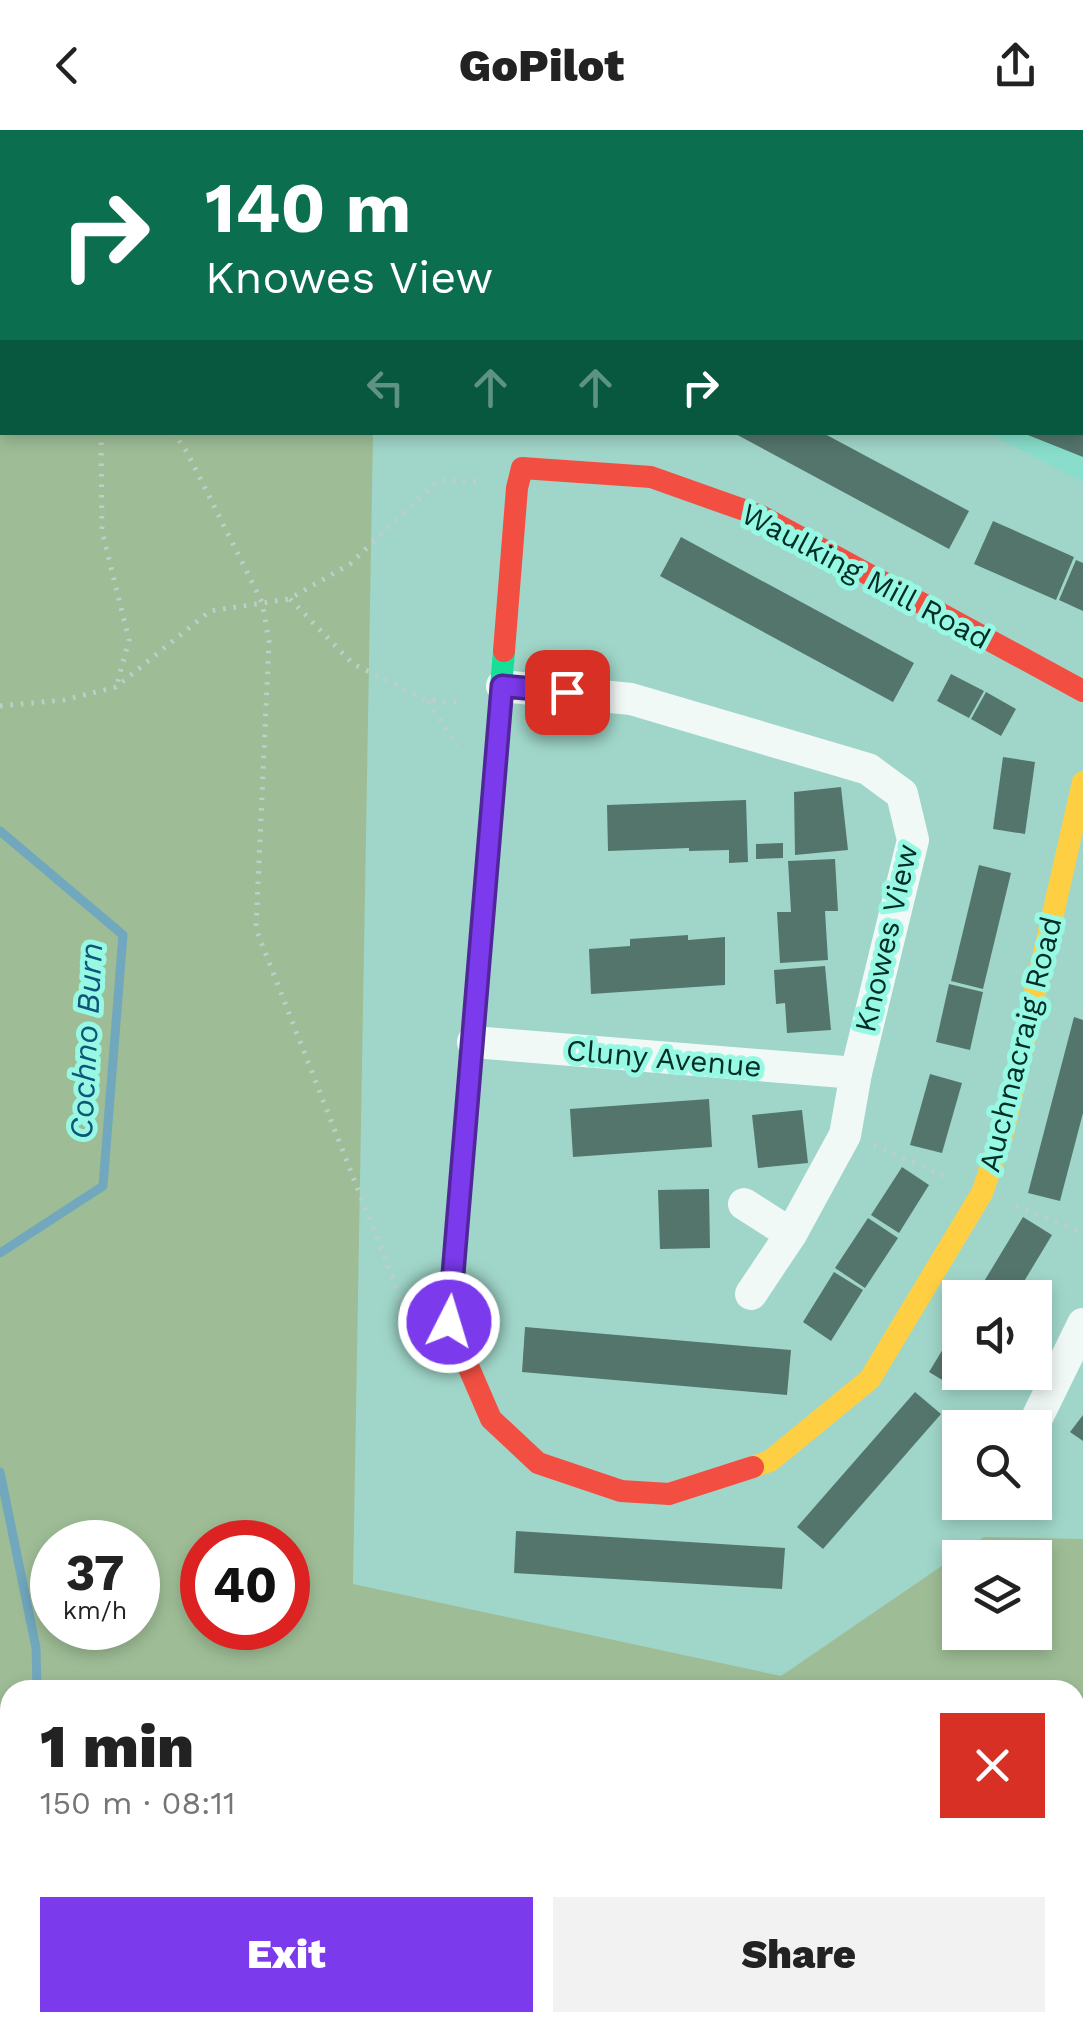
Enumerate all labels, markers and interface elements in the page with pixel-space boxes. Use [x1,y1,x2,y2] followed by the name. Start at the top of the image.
[40,38,95,93] icon: back
[988,38,1043,93] icon: share
[459,39,624,92] text: GoPilot
[205,167,411,249] text: 140 m
[40,170,170,300] icon: right
[205,251,493,304] text: Knowes View
[358,360,413,415] icon: left
[463,360,518,415] icon: ahead
[568,360,623,415] icon: ahead
[673,360,728,415] icon: right
[736,496,996,656] street label: Waulking Mill Road
[525,650,610,735] pin
[540,665,595,720] icon: arrive
[847,840,925,1036] street label: Knowes View
[971,913,1069,1175] street label: Auchnacraig Road
[62,942,110,1140] water label: Cochno Burn
[565,1032,763,1084] street label: Cluny Avenue
[397,1270,501,1374] position arrow
[942,1280,1052,1650] map controls
[942,1280,1052,1390] button: sound
[942,1410,1052,1520] button: search
[180,1520,310,1650] speed limit sign: 40
[942,1540,1052,1650] button: layers
[66,1543,124,1602] text: 37
[63,1596,127,1625] text: km/h
[40,1711,194,1782] text: 1 min
[940,1713,1045,1818] button: close
[40,1784,236,1822] text: 150 m · 08:11
[40,1897,533,2012] button: Exit
[553,1897,1045,2012] button: Share

